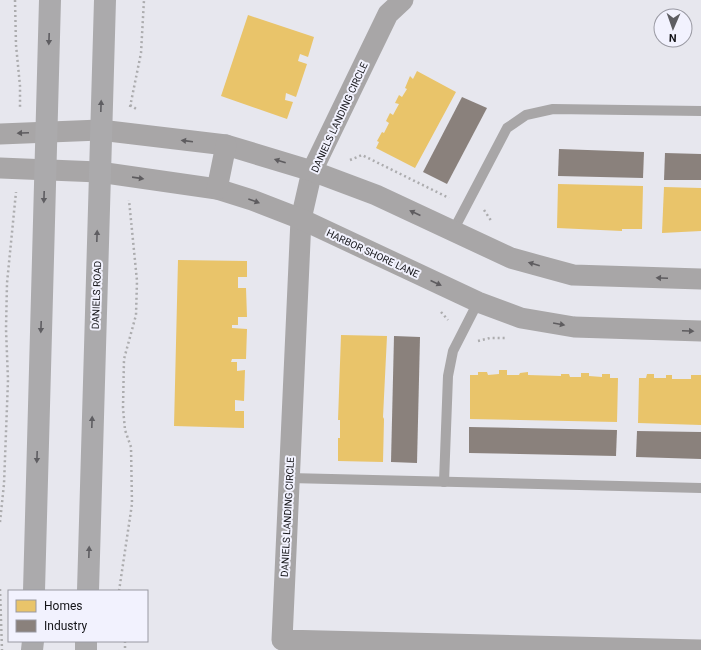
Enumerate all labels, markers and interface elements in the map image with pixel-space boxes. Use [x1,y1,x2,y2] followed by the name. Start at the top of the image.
[653,8,693,48] north arrow
[668,31,677,44] text: N
[46,33,52,46] one-way arrow
[309,60,370,174] street label: DANIELS LANDING CIRCLE
[98,99,104,112] one-way arrow
[17,129,29,136] one-way arrow
[181,137,193,144] one-way arrow
[274,158,286,164] one-way arrow
[131,175,144,181] one-way arrow
[41,191,48,203] one-way arrow
[248,199,260,205] one-way arrow
[409,210,420,216] one-way arrow
[325,227,421,280] street label: HARBOR SHORE LANE
[94,229,100,242] one-way arrow
[90,261,103,329] street label: DANIELS ROAD
[527,261,539,267] one-way arrow
[655,275,668,281] one-way arrow
[431,280,443,286] one-way arrow
[38,321,44,334] one-way arrow
[552,322,565,328] one-way arrow
[682,327,694,334] one-way arrow
[89,415,95,428] one-way arrow
[34,451,41,463] one-way arrow
[279,456,296,577] street label: DANIELS LANDING CIRCLE
[85,546,92,558] one-way arrow
[8,590,148,642] legend
[44,599,82,613] text: Homes
[44,619,88,633] text: Industry

